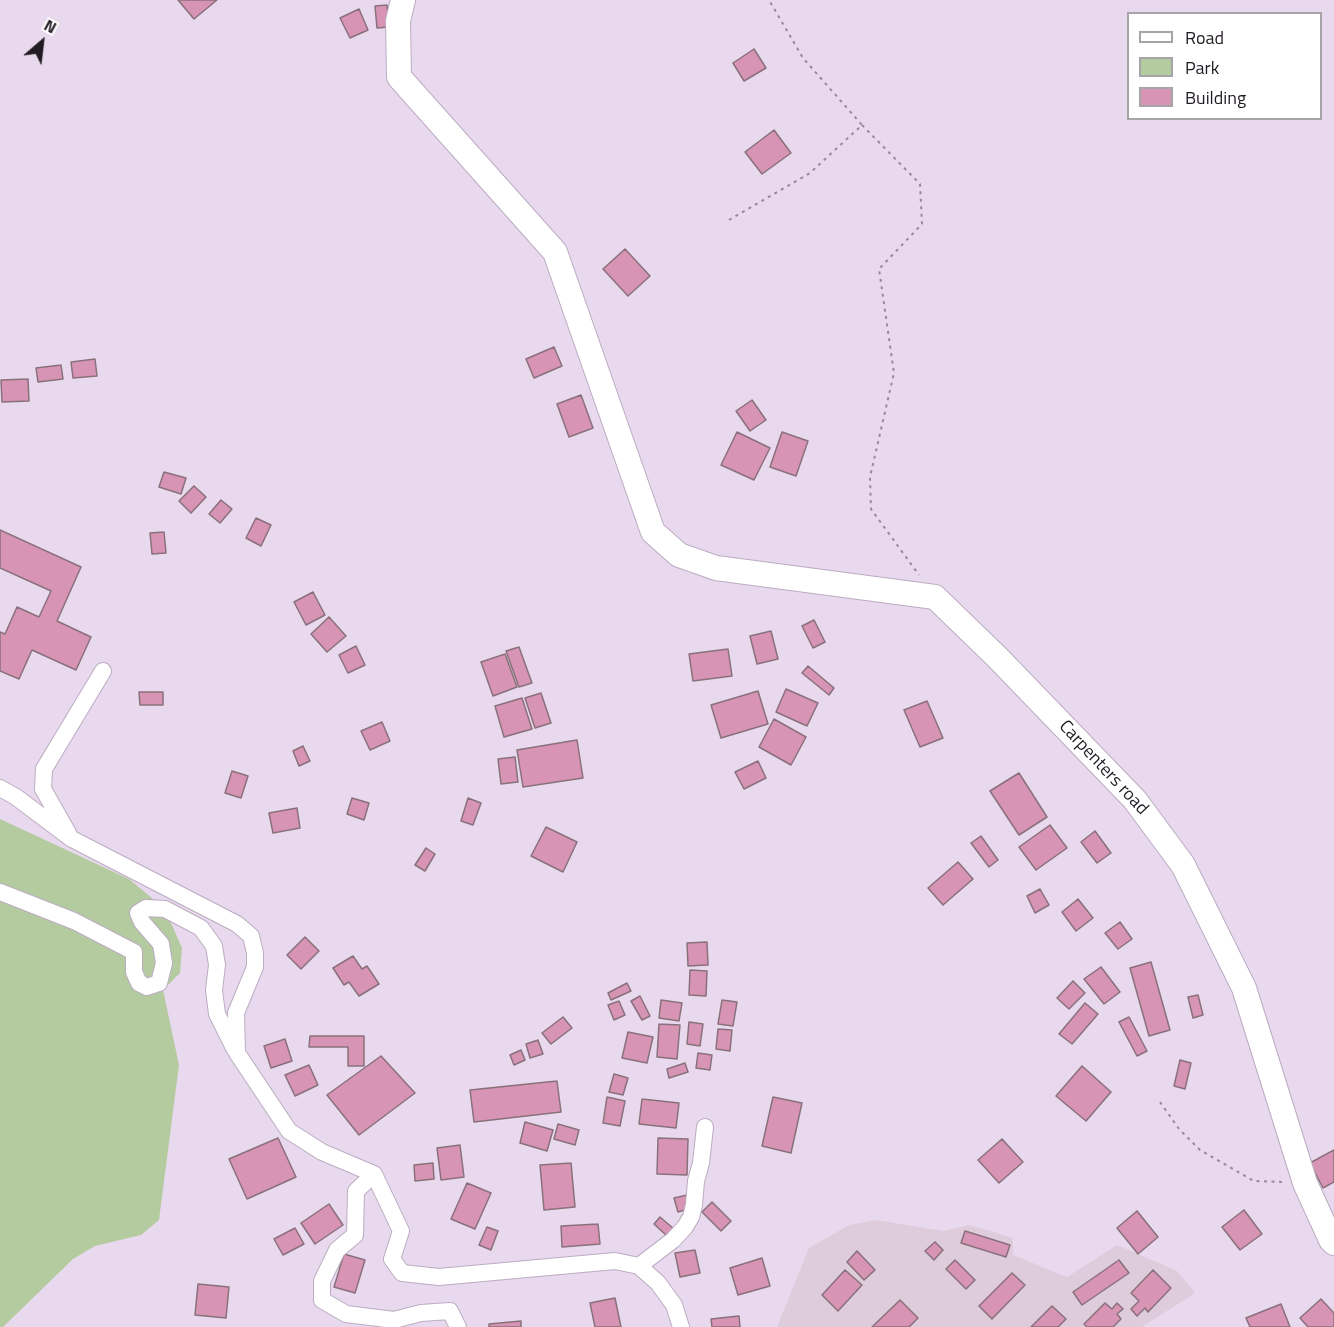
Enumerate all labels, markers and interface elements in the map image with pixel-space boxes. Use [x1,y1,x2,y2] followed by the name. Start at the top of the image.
[12,12,72,72] north arrow
[1127,12,1322,120] legend
[40,13,61,39] text: N
[1185,24,1224,51] text: Road
[1185,54,1219,81] text: Park
[1185,84,1246,111] text: Building
[1054,716,1152,820] street label: Carpenters road

